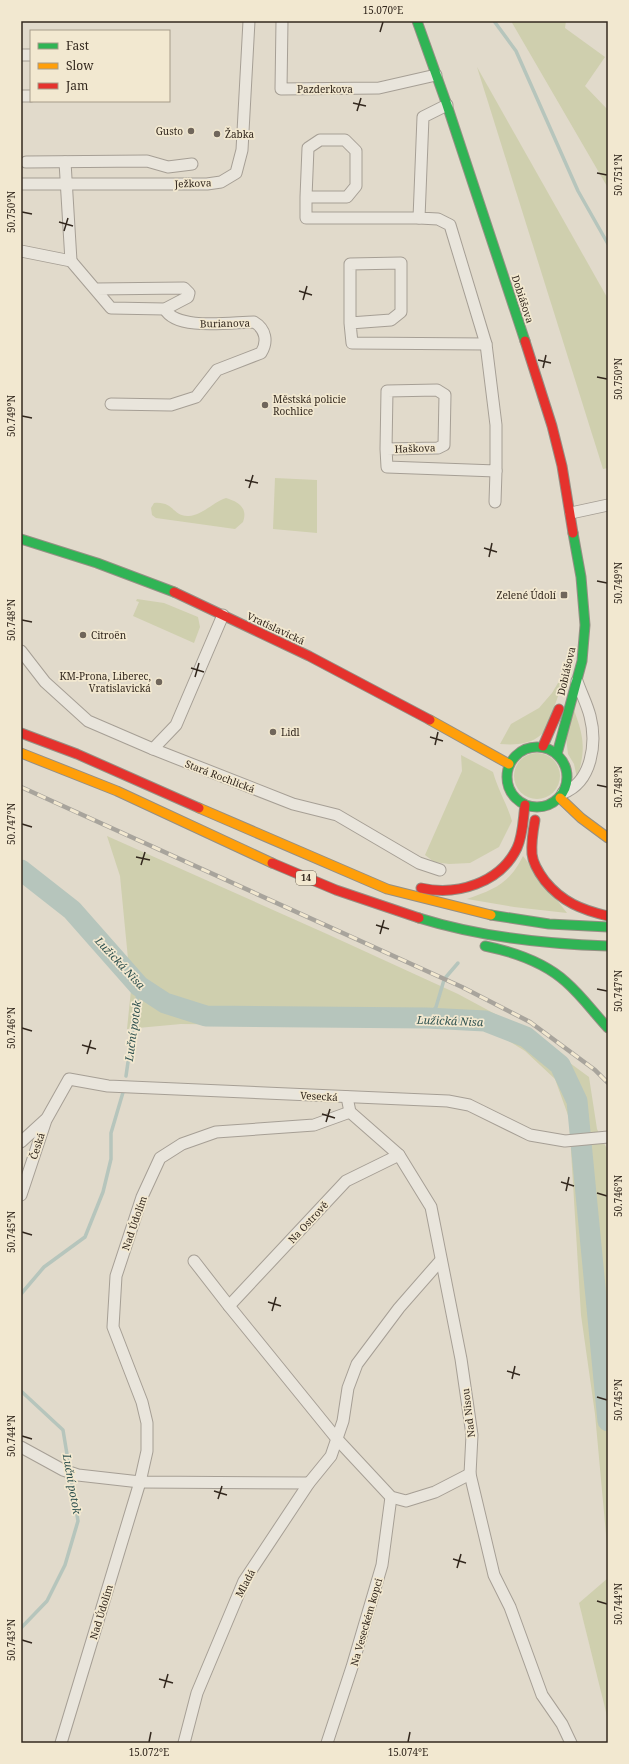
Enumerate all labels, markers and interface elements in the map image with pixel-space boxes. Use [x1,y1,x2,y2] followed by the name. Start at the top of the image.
[363,3,403,17] text: 15.070°E
[30,30,170,102] legend
[66,37,89,54] text: Fast
[66,57,94,74] text: Slow
[65,77,88,94] text: Jam
[297,82,353,96] street label: Pazderkova
[156,124,183,138] place label: Gusto
[186,126,196,136] marker: Gusto
[225,127,255,141] place label: Žabka
[212,129,222,139] marker: Žabka
[611,154,625,196] text: 50.751°N
[173,175,212,191] street label: Ježkova
[4,191,18,233] text: 50.750°N
[509,273,537,325] street label: Dobiášova
[200,316,251,330] street label: Burianova
[611,358,625,400] text: 50.750°N
[273,392,346,418] place label: Městská policie Rochlice
[4,395,18,437] text: 50.749°N
[260,400,270,410] marker: Městská policie Rochlice
[394,440,436,456] street label: Haškova
[611,562,625,604] text: 50.749°N
[497,588,557,602] place label: Zelené Údolí
[559,590,569,600] marker: Zelené Údolí
[4,599,18,641] text: 50.748°N
[245,609,307,648] street label: Vratislavická
[91,628,127,642] place label: Citroën
[78,630,88,640] marker: Citroën
[554,645,578,697] street label: Dobiášova
[59,669,151,695] place label: KM-Prona, Liberec, Vratislavická
[154,677,164,687] marker: KM-Prona, Liberec, Vratislavická
[281,725,300,739] place label: Lidl
[268,727,278,737] marker: Lidl
[183,756,257,796] street label: Stará Rochlická
[611,766,625,808] text: 50.748°N
[4,803,18,845] text: 50.747°N
[296,871,316,885] road number: 14
[92,933,149,993] water label: Lužická Nisa
[611,970,625,1012] text: 50.747°N
[121,999,144,1063] water label: Luční potok
[4,1007,18,1049] text: 50.746°N
[416,1012,484,1029] water label: Lužická Nisa
[300,1088,339,1104] street label: Vesecká
[26,1130,48,1161] street label: Česká
[611,1175,625,1217] text: 50.746°N
[118,1193,150,1252] street label: Nad Údolím
[285,1198,331,1246] street label: Na Ostrově
[4,1211,18,1253] text: 50.745°N
[611,1379,625,1421] text: 50.745°N
[458,1387,478,1438] street label: Nad Nisou
[4,1415,18,1457] text: 50.744°N
[60,1452,85,1516] water label: Luční potok
[232,1566,258,1599] street label: Mladá
[347,1576,385,1668] street label: Na Veseckém kopci
[86,1582,116,1641] street label: Nad Údolím
[611,1583,625,1625] text: 50.744°N
[4,1619,18,1661] text: 50.743°N
[129,1745,169,1759] text: 15.072°E
[388,1745,428,1759] text: 15.074°E

